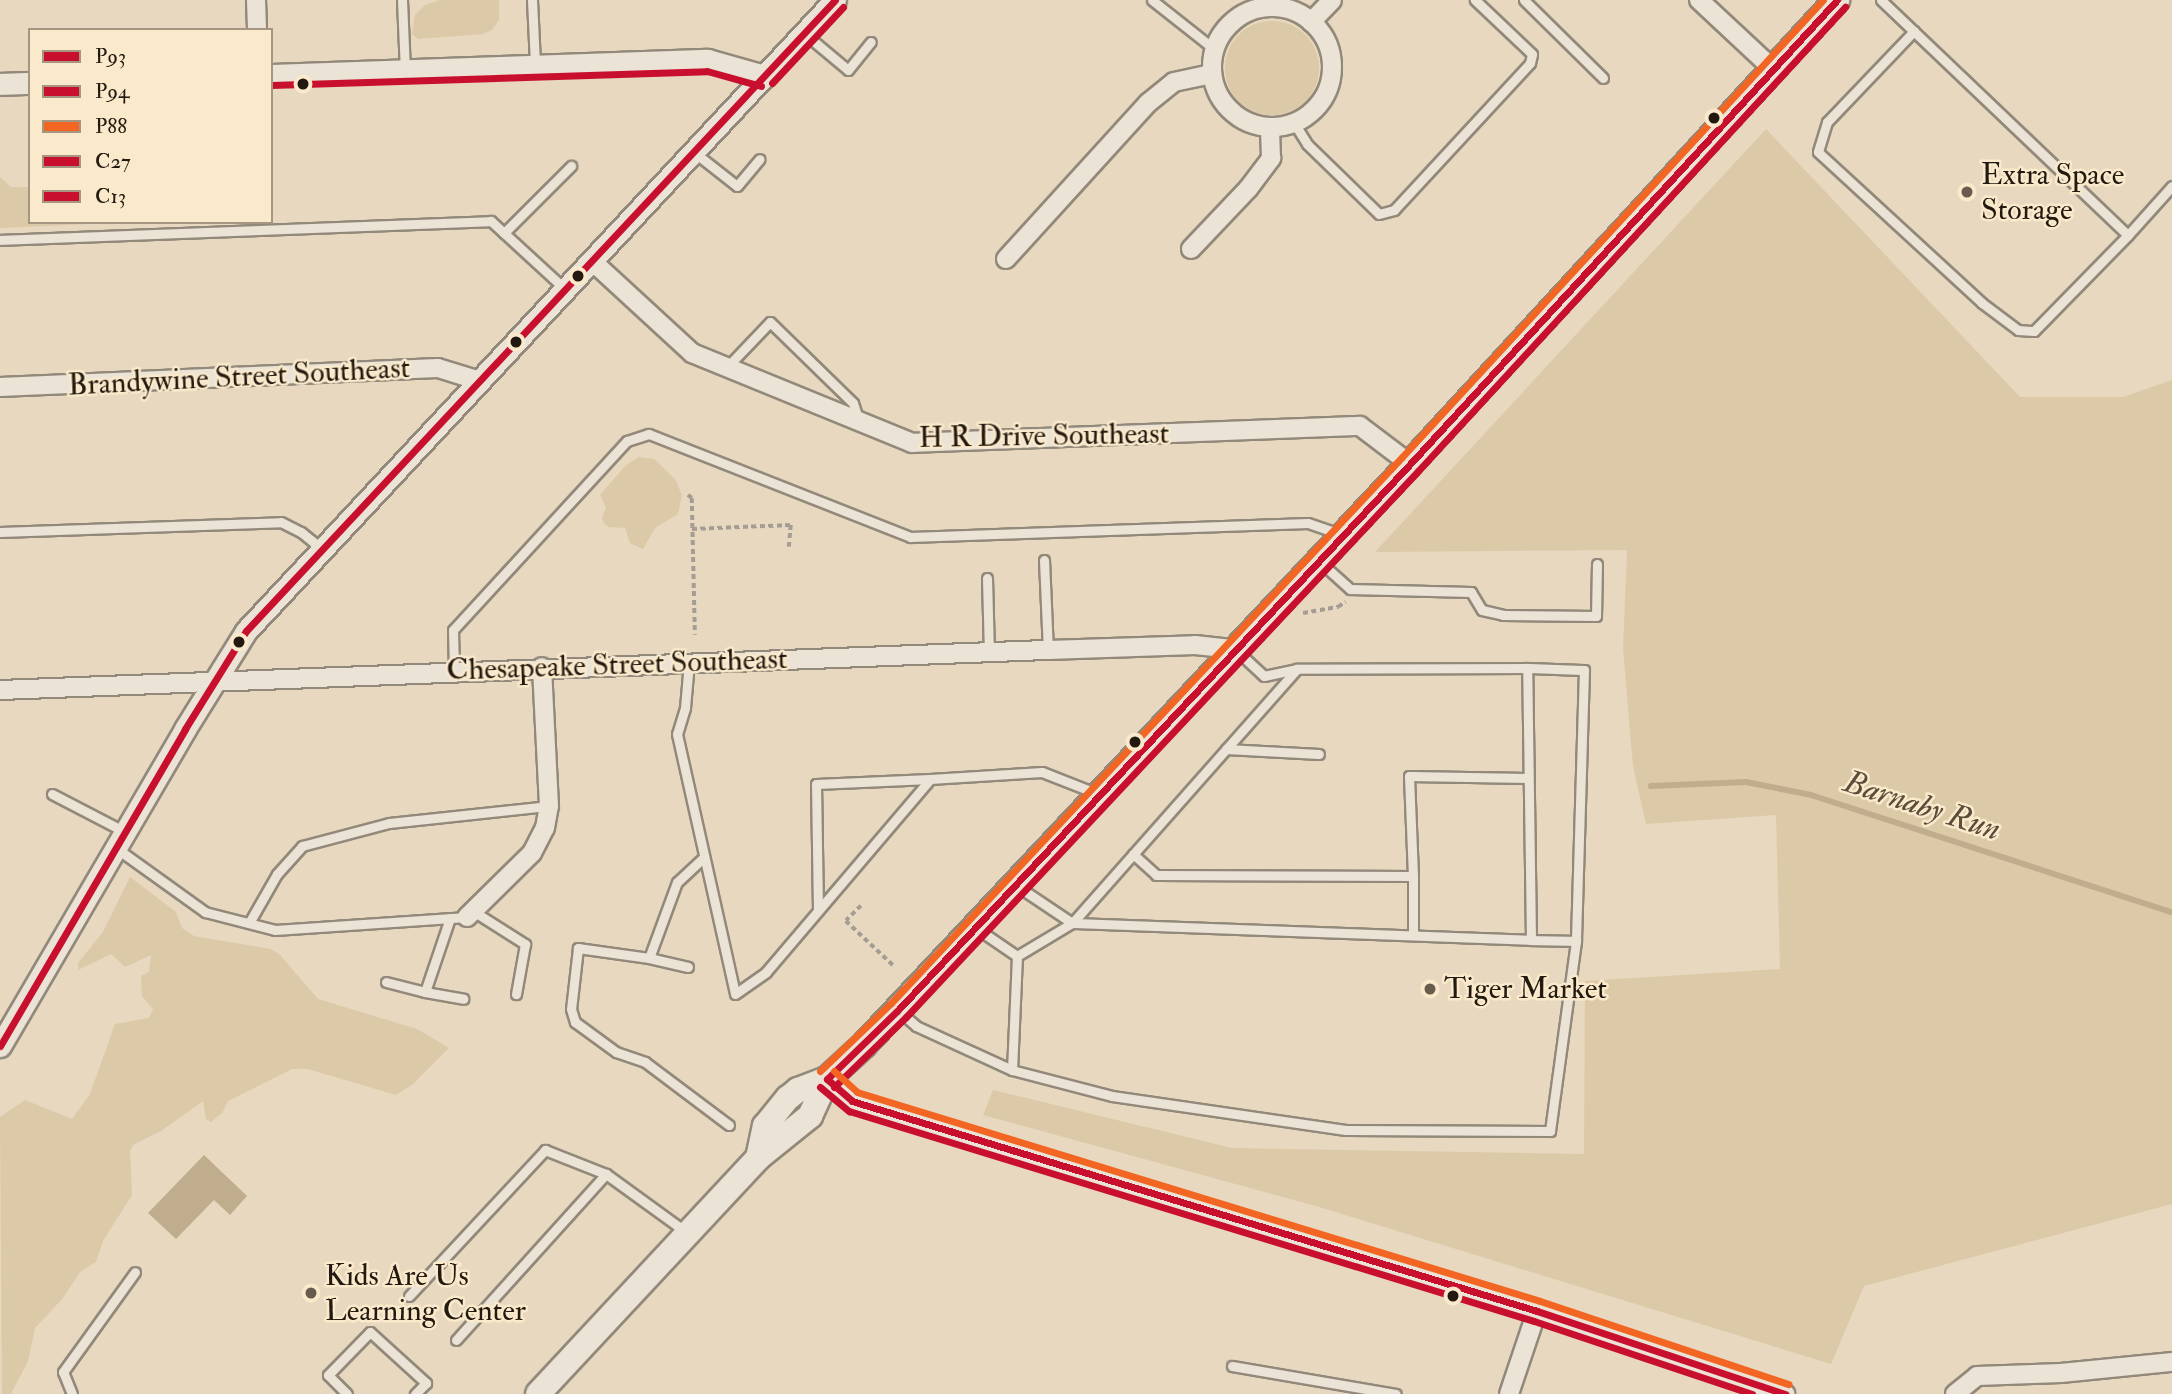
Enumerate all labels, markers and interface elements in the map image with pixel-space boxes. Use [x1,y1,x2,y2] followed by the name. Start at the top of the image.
[28,28,273,224] legend
[95,43,126,70] text: P93
[296,77,310,91] unlabelled marker
[95,78,129,105] text: P94
[1707,111,1721,125] unlabelled marker
[95,113,127,140] text: P88
[95,148,131,175] text: C27
[1981,157,2124,228] place label: Extra Space Storage
[95,183,126,210] text: C13
[1959,184,1975,200] marker: Extra Space Storage
[571,269,585,283] unlabelled marker
[509,335,523,349] unlabelled marker
[67,350,411,404] street label: Brandywine Street Southeast
[918,416,1170,456] street label: H R Drive Southeast
[232,635,246,649] unlabelled marker
[446,641,788,689] street label: Chesapeake Street Southeast
[1128,735,1142,749] unlabelled marker
[1839,763,2005,849] water label: Barnaby Run
[1444,971,1607,1007] place label: Tiger Market
[1422,981,1438,997] marker: Tiger Market
[325,1258,526,1328] place label: Kids Are Us Learning Center
[303,1285,319,1301] marker: Kids Are Us Learning Center
[1446,1289,1460,1303] unlabelled marker

